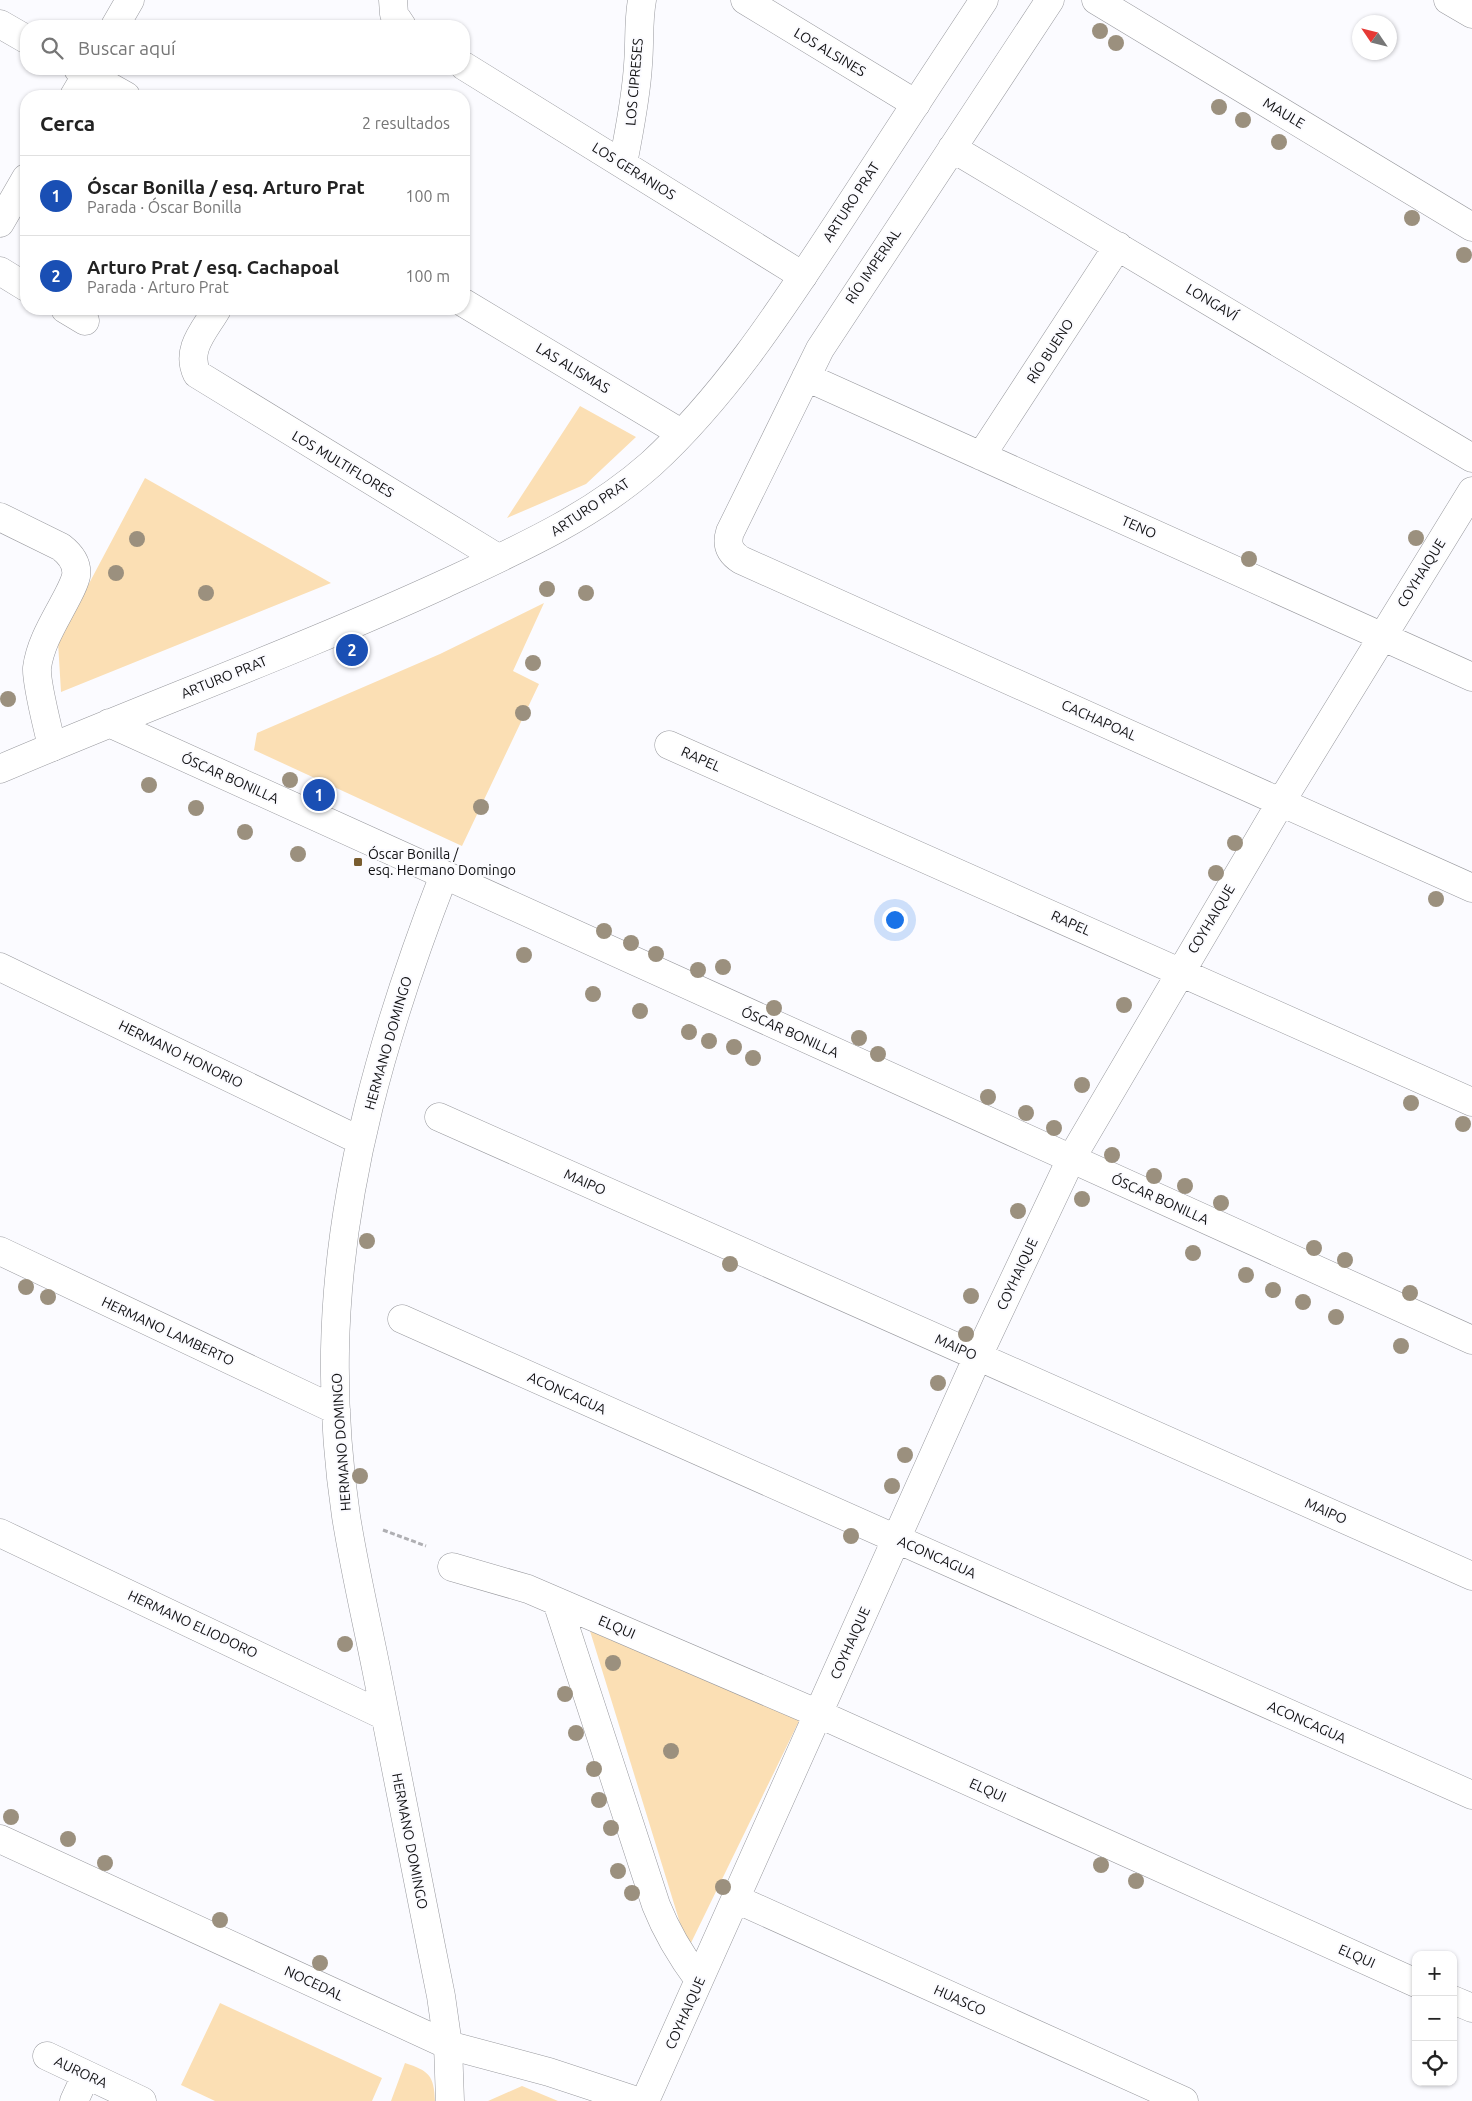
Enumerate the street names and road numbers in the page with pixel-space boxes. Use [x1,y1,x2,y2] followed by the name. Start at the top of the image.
[791,24,869,80] street label: LOS ALSINES
[622,38,646,126] street label: LOS CIPRESES
[1260,94,1308,132] street label: MAULE
[589,139,679,203] street label: LOS GERANIOS
[819,159,883,245] street label: ARTURO PRAT
[841,225,904,307] street label: RÍO IMPERIAL
[1183,279,1242,324] street label: LONGAVÍ
[1022,315,1077,386] street label: RÍO BUENO
[533,340,613,396] street label: LAS ALISMAS
[289,427,397,501] street label: LOS MULTIFLORES
[548,475,633,539] street label: ARTURO PRAT
[1119,512,1159,542] street label: TENO
[1394,536,1448,610] street label: COYHAIQUE
[179,652,270,702] street label: ARTURO PRAT
[1059,696,1139,744] street label: CACHAPOAL
[679,743,723,775] street label: RAPEL
[179,748,282,807] street label: ÓSCAR BONILLA
[1184,881,1238,956] street label: COYHAIQUE
[1049,907,1093,939] street label: RAPEL
[361,974,415,1112] street label: HERMANO DOMINGO
[739,1002,842,1061] street label: ÓSCAR BONILLA
[116,1017,246,1091] street label: HERMANO HONORIO
[562,1166,609,1198] street label: MAIPO
[1109,1169,1212,1228] street label: ÓSCAR BONILLA
[993,1235,1041,1313] street label: COYHAIQUE
[99,1293,237,1369] street label: HERMANO LAMBERTO
[933,1331,980,1363] street label: MAIPO
[525,1369,609,1417] street label: ACONCAGUA
[328,1372,354,1512] street label: HERMANO DOMINGO
[1303,1495,1350,1527] street label: MAIPO
[895,1533,979,1581] street label: ACONCAGUA
[126,1587,261,1661] street label: HERMANO ELIODORO
[827,1604,873,1682] street label: COYHAIQUE
[596,1612,638,1642] street label: ELQUI
[1265,1698,1349,1746] street label: ACONCAGUA
[389,1772,431,1911] street label: HERMANO DOMINGO
[967,1775,1009,1805] street label: ELQUI
[1336,1941,1378,1971] street label: ELQUI
[282,1962,346,2004] street label: NOCEDAL
[662,1974,708,2052] street label: COYHAIQUE
[932,1981,989,2019] street label: HUASCO
[52,2053,110,2091] street label: AURORA

